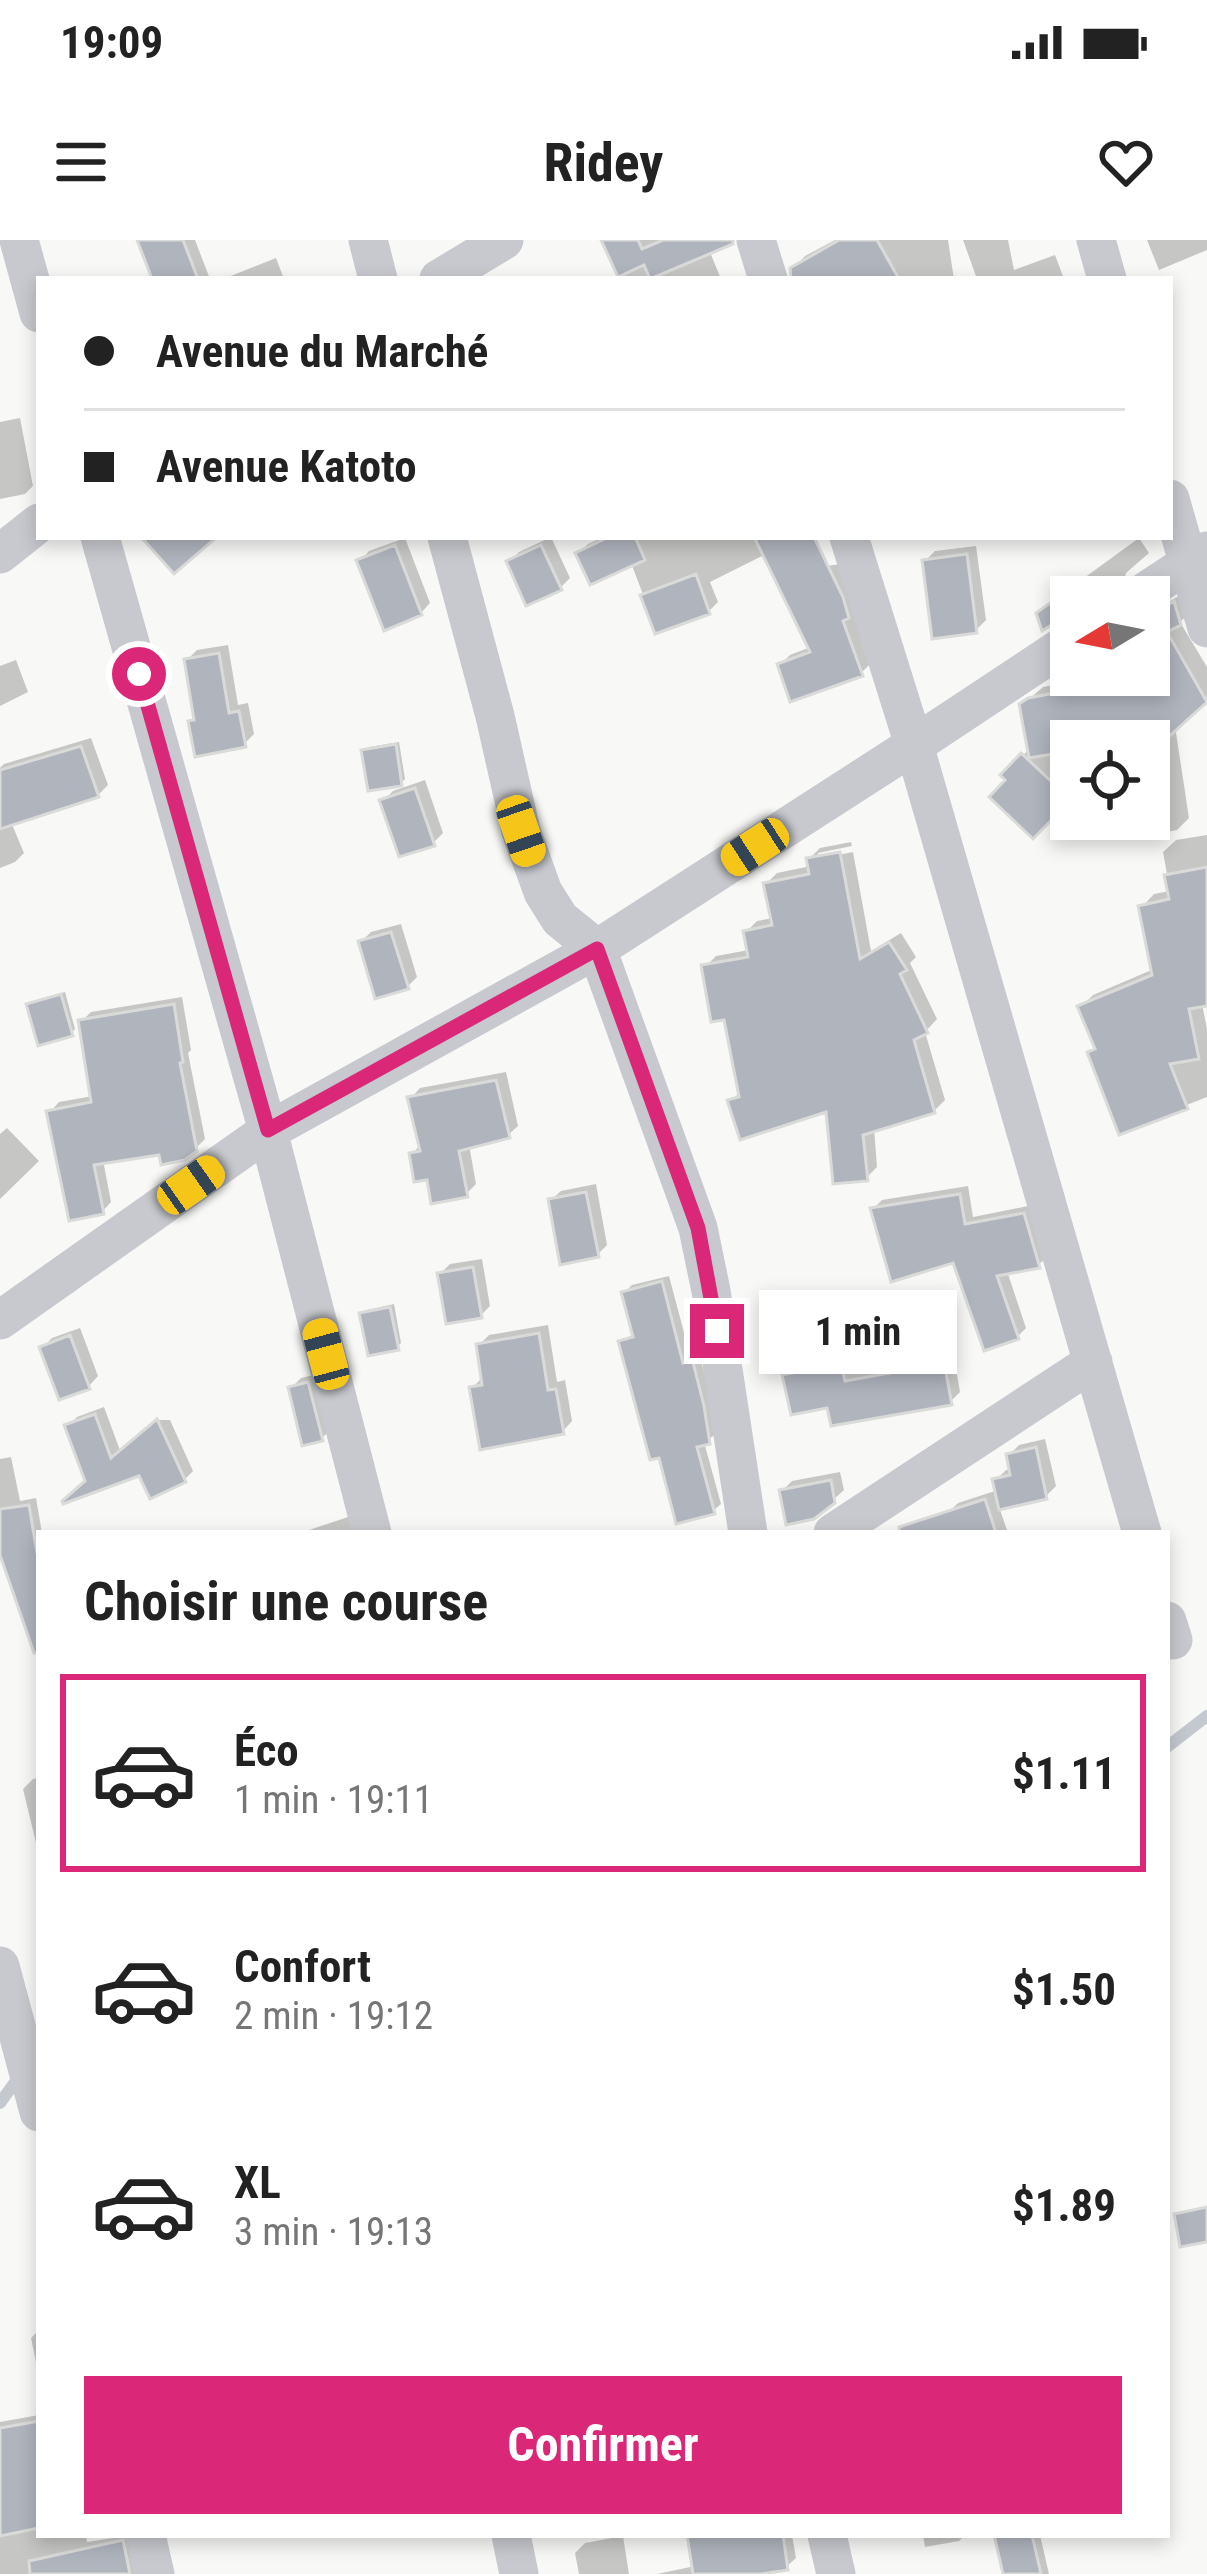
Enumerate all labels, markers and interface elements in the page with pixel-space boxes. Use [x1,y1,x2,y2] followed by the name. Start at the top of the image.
[60,16,163,69] text: 19:09
[48,129,114,195] icon: menu
[1093,129,1159,195] icon: heart
[544,131,663,194] text: Ridey
[156,325,488,378] text: Avenue du Marché
[156,440,417,493] text: Avenue Katoto
[1050,576,1170,696] north arrow
[1050,576,1170,840] map controls
[112,647,166,701] route start
[1050,720,1170,840] button: locate
[492,791,550,871] car
[715,812,795,882] car
[151,1150,231,1220] car
[759,1289,957,1373] callout: 1 min
[690,1304,744,1358] route end
[815,1309,901,1355] text: 1 min
[299,1315,353,1393] car
[84,1570,488,1633] text: Choisir une course
[90,1719,198,1827] icon: car
[234,1724,299,1777] text: Éco
[1012,1747,1116,1800] text: $1.11
[234,1777,433,1823] text: 1 min · 19:11
[90,1935,198,2043] icon: car
[234,1940,371,1993] text: Confort
[1012,1963,1116,2016] text: $1.50
[234,1993,433,2039] text: 2 min · 19:12
[90,2151,198,2259] icon: car
[234,2156,281,2209] text: XL
[1012,2179,1116,2232] text: $1.89
[234,2209,433,2255] text: 3 min · 19:13
[84,2376,1122,2514] button: Confirmer

